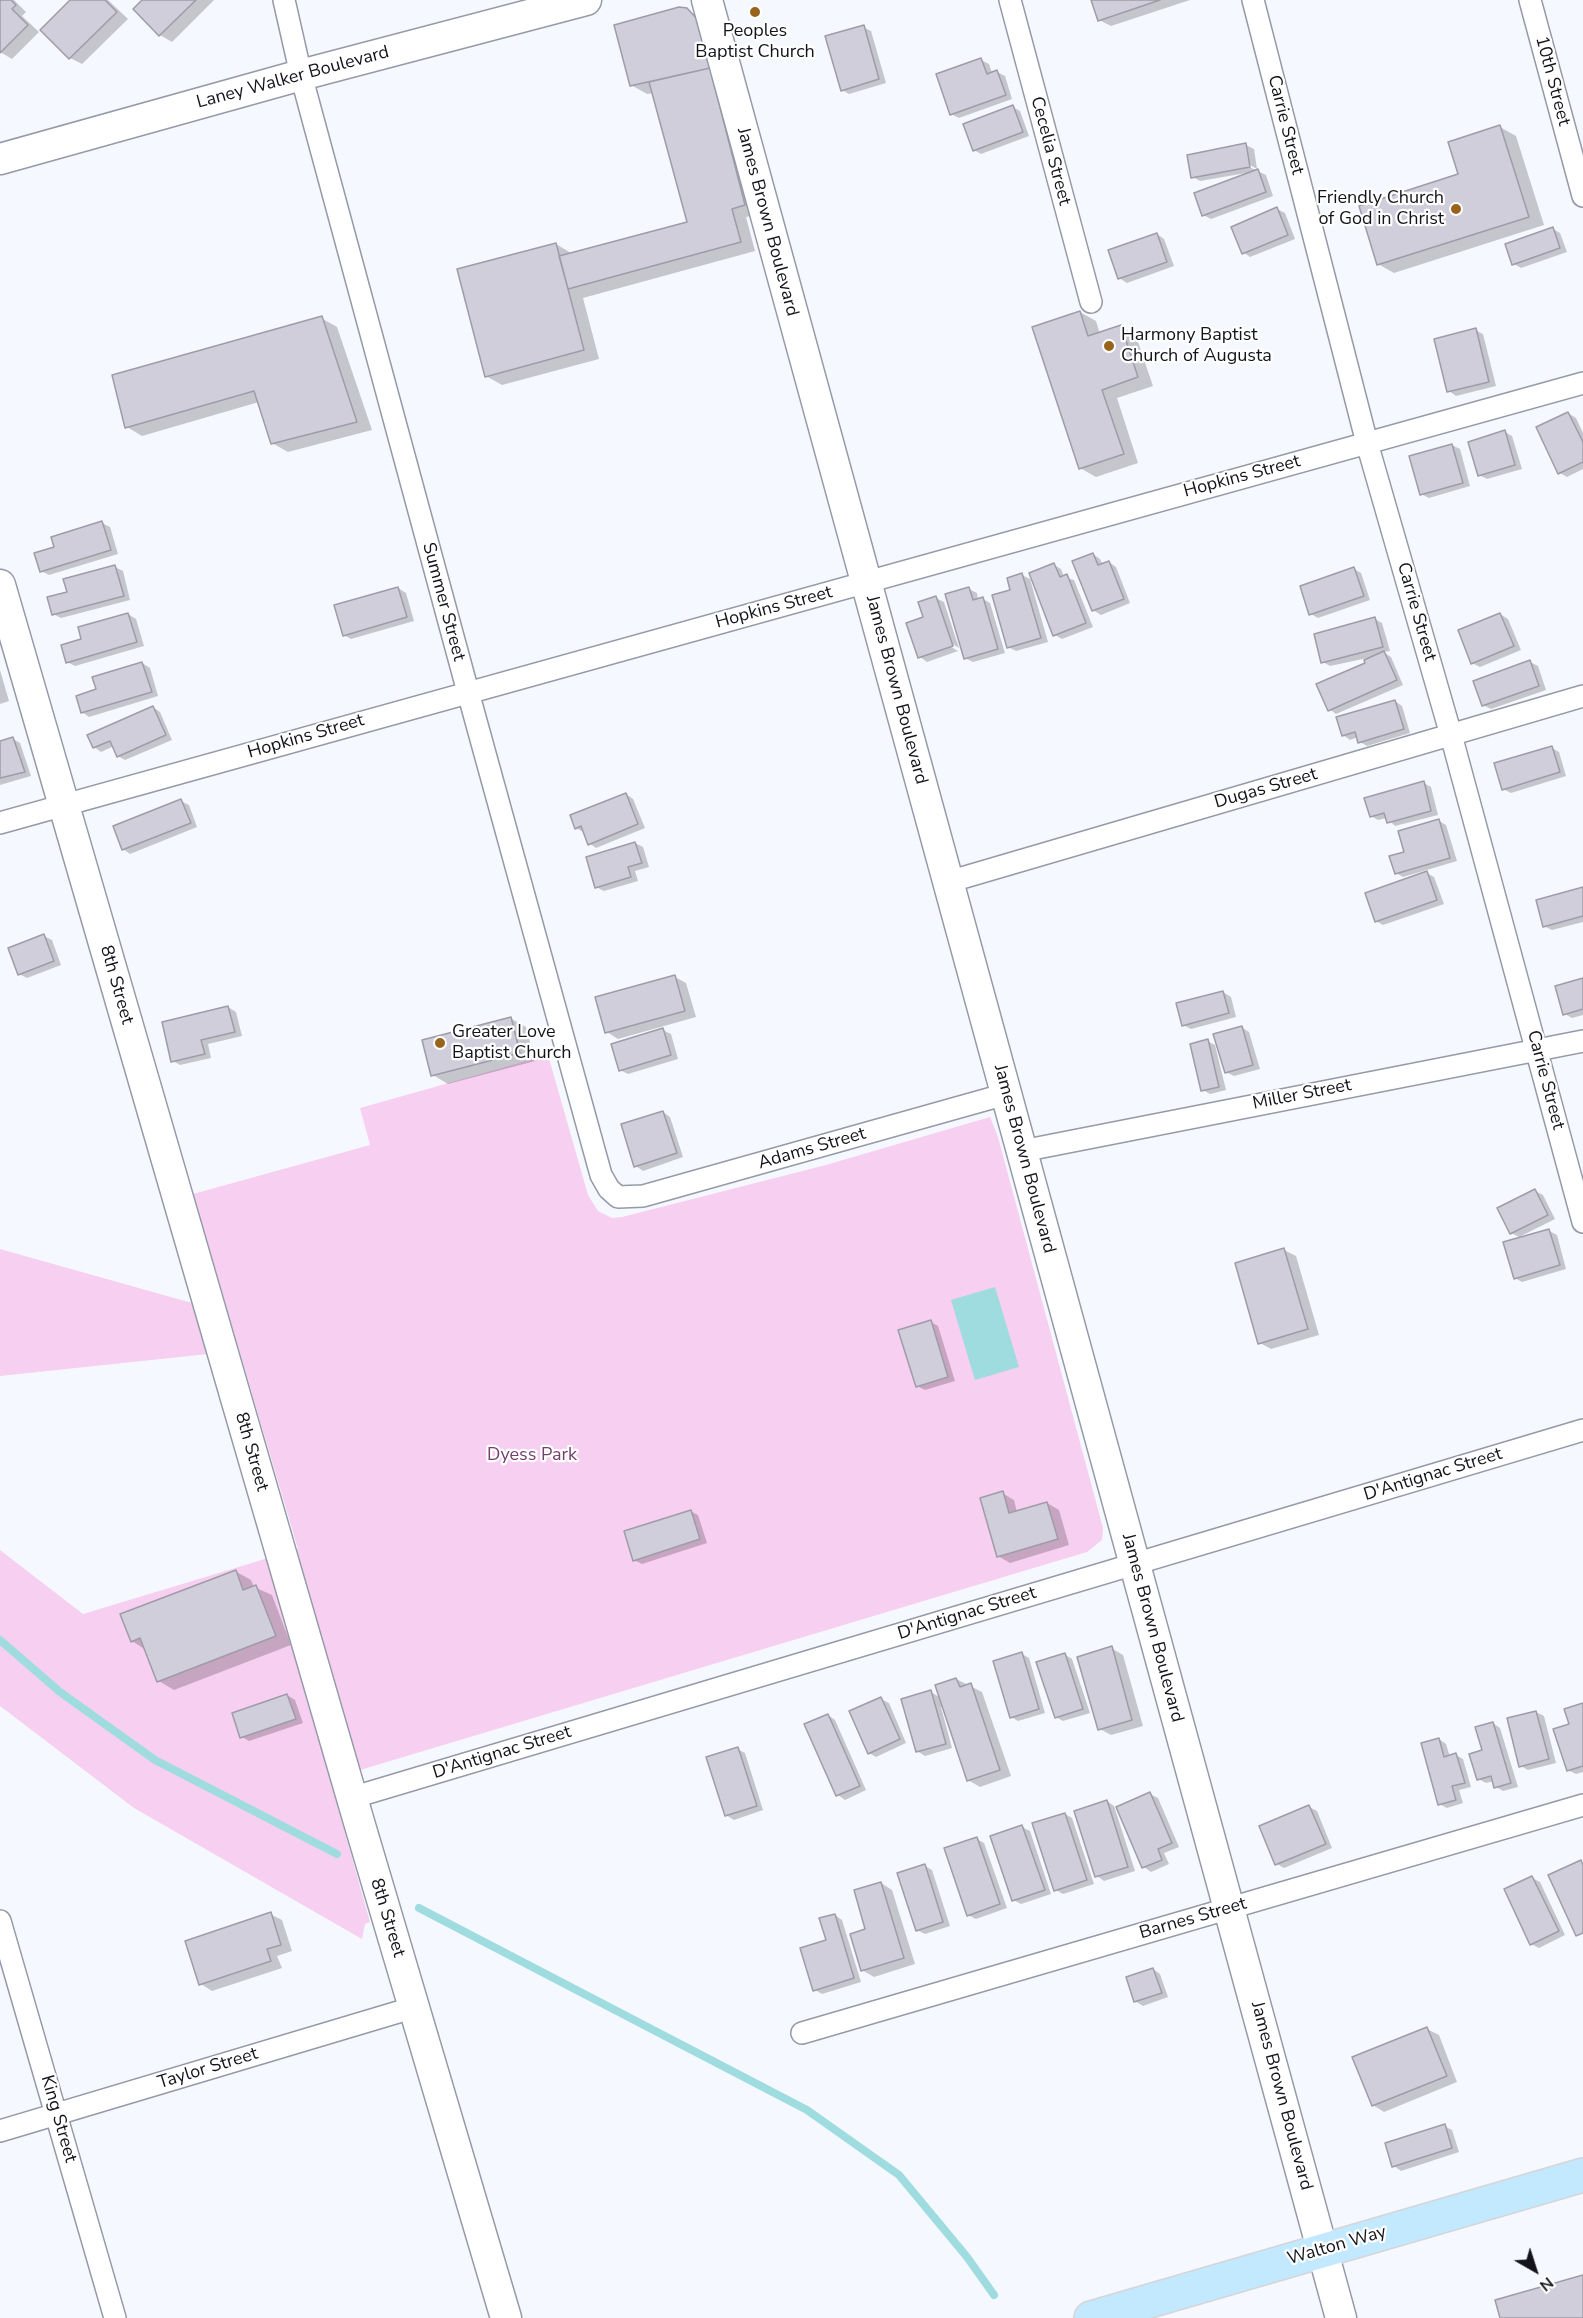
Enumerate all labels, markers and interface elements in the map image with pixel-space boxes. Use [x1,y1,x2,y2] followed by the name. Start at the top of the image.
[748,5,762,19] marker: Peoples Baptist Church
[695,21,815,63] place label: Peoples Baptist Church
[1530,34,1574,128] street label: 10th Street
[194,42,392,114] street label: Laney Walker Boulevard
[1262,73,1308,177] street label: Carrie Street
[1025,94,1075,208] street label: Cecelia Street
[731,125,803,319] street label: James Brown Boulevard
[1317,188,1444,230] place label: Friendly Church of God in Christ
[1449,202,1463,216] marker: Friendly Church of God in Christ
[1121,325,1272,368] place label: Harmony Baptist Church of Augusta
[1102,339,1116,353] marker: Harmony Baptist Church of Augusta
[1181,451,1303,503] street label: Hopkins Street
[417,540,469,664] street label: Summer Street
[1392,560,1440,664] street label: Carrie Street
[713,582,835,634] street label: Hopkins Street
[860,593,932,787] street label: James Brown Boulevard
[245,710,367,764] street label: Hopkins Street
[1212,764,1320,814] street label: Dugas Street
[94,943,138,1027] street label: 8th Street
[452,1022,571,1064] place label: Greater Love Baptist Church
[1521,1028,1569,1132] street label: Carrie Street
[433,1036,447,1050] marker: Greater Love Baptist Church
[988,1062,1060,1256] street label: James Brown Boulevard
[1251,1075,1353,1115] street label: Miller Street
[756,1123,868,1175] street label: Adams Street
[229,1410,273,1494] street label: 8th Street
[1361,1444,1505,1506] street label: D'Antignac Street
[487,1445,577,1467] park label: Dyess Park
[1116,1531,1188,1725] street label: James Brown Boulevard
[895,1583,1039,1645] street label: D'Antignac Street
[430,1722,574,1784] street label: D'Antignac Street
[365,1876,409,1960] street label: 8th Street
[1137,1893,1249,1945] street label: Barnes Street
[1245,1999,1317,2193] street label: James Brown Boulevard
[155,2044,261,2094] street label: Taylor Street
[35,2073,81,2165] street label: King Street
[1285,2222,1389,2270] street label: Walton Way
[1505,2240,1565,2300] north arrow
[1535,2272,1558,2296] text: N

